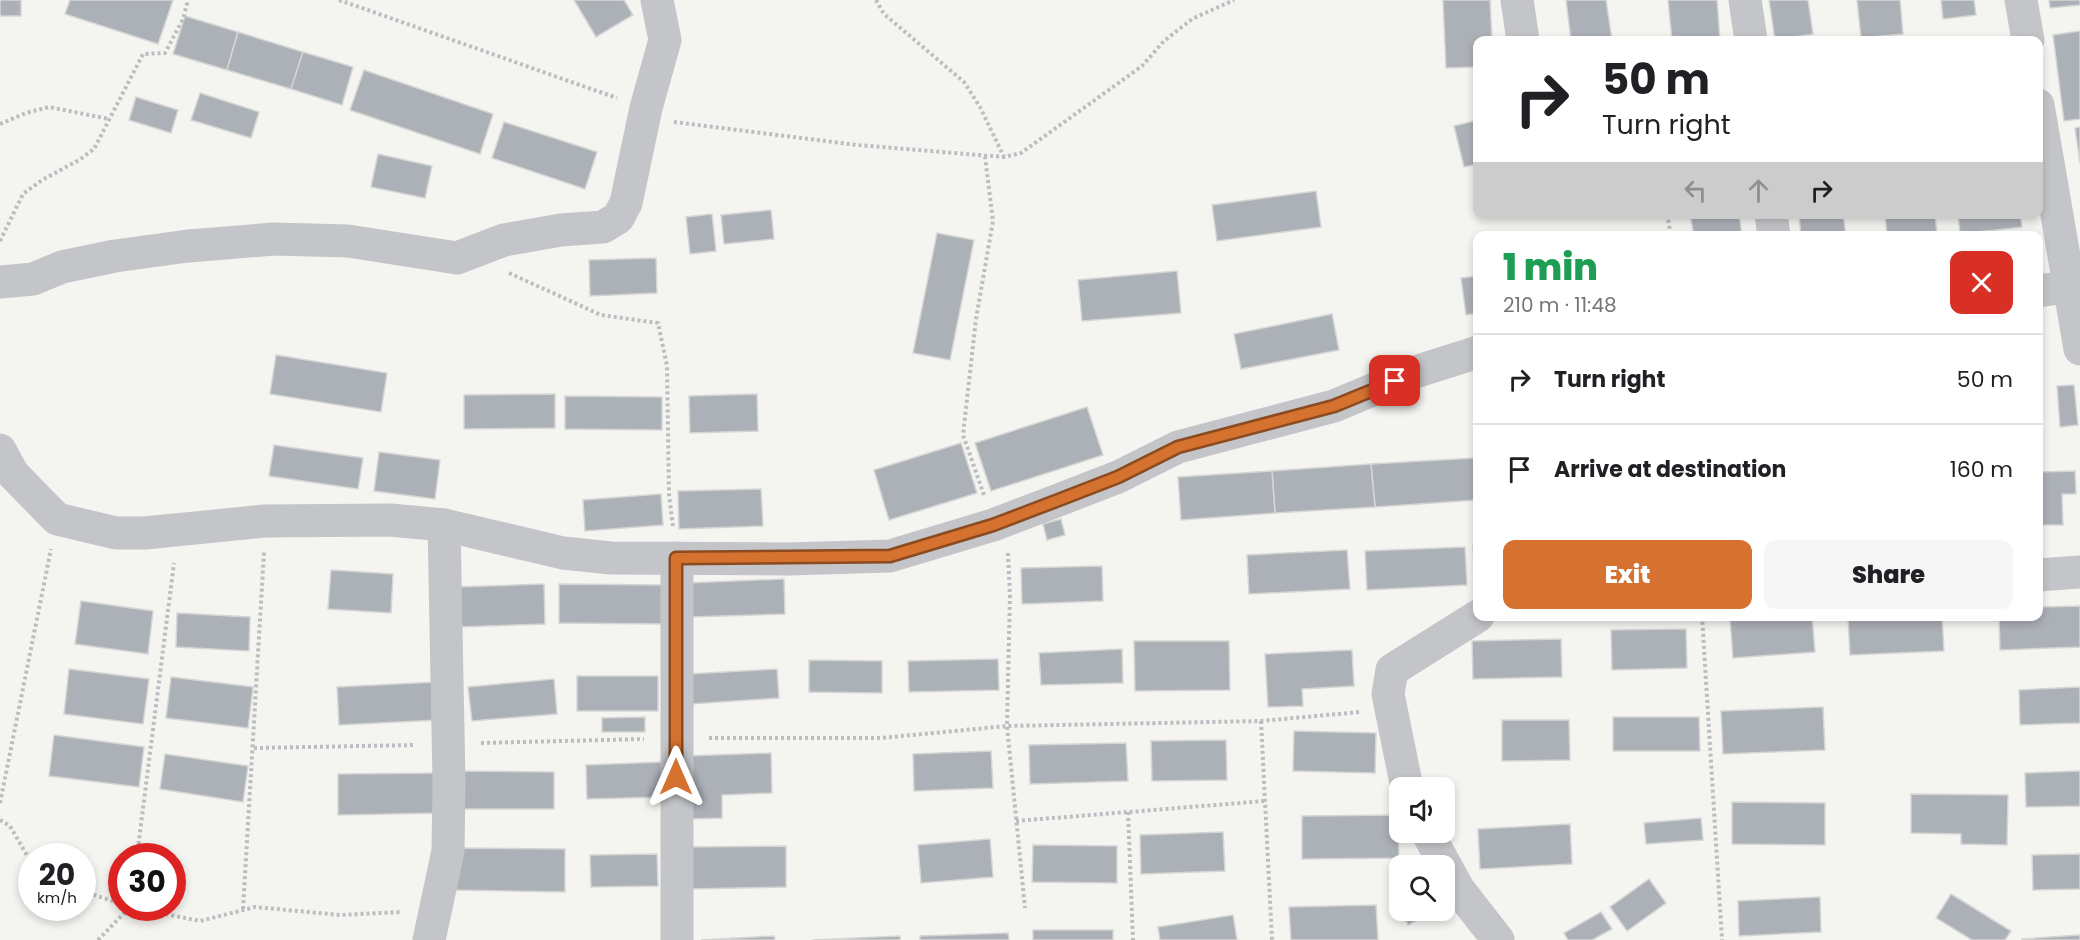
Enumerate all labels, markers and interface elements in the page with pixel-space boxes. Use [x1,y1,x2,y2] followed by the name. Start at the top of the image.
[1602,50,1710,109] text: 50 m
[1503,60,1581,138] icon: right
[1602,106,1731,143] text: Turn right
[1679,174,1712,207] icon: left
[1742,174,1775,207] icon: ahead
[1805,174,1838,207] icon: right
[1503,242,1598,293] text: 1 min
[1950,251,2013,314] button: close
[1503,291,1617,319] text: 210 m · 11:48
[1369,355,1420,406] pin
[1503,363,1536,396] icon: right
[1378,364,1411,397] icon: arrive
[1554,364,1665,395] text: Turn right
[1957,364,2013,395] text: 50 m
[1503,453,1536,486] icon: arrive
[1554,454,1786,485] text: Arrive at destination
[1950,454,2013,485] text: 160 m
[1503,540,1752,609] button: Exit
[1764,540,2013,609] button: Share
[644,745,708,809] position arrow
[1389,777,1455,921] map controls
[1389,777,1455,843] button: sound
[108,843,186,921] speed limit sign: 30
[39,853,75,896] text: 20
[1389,855,1455,921] button: search
[37,887,77,908] text: km/h

